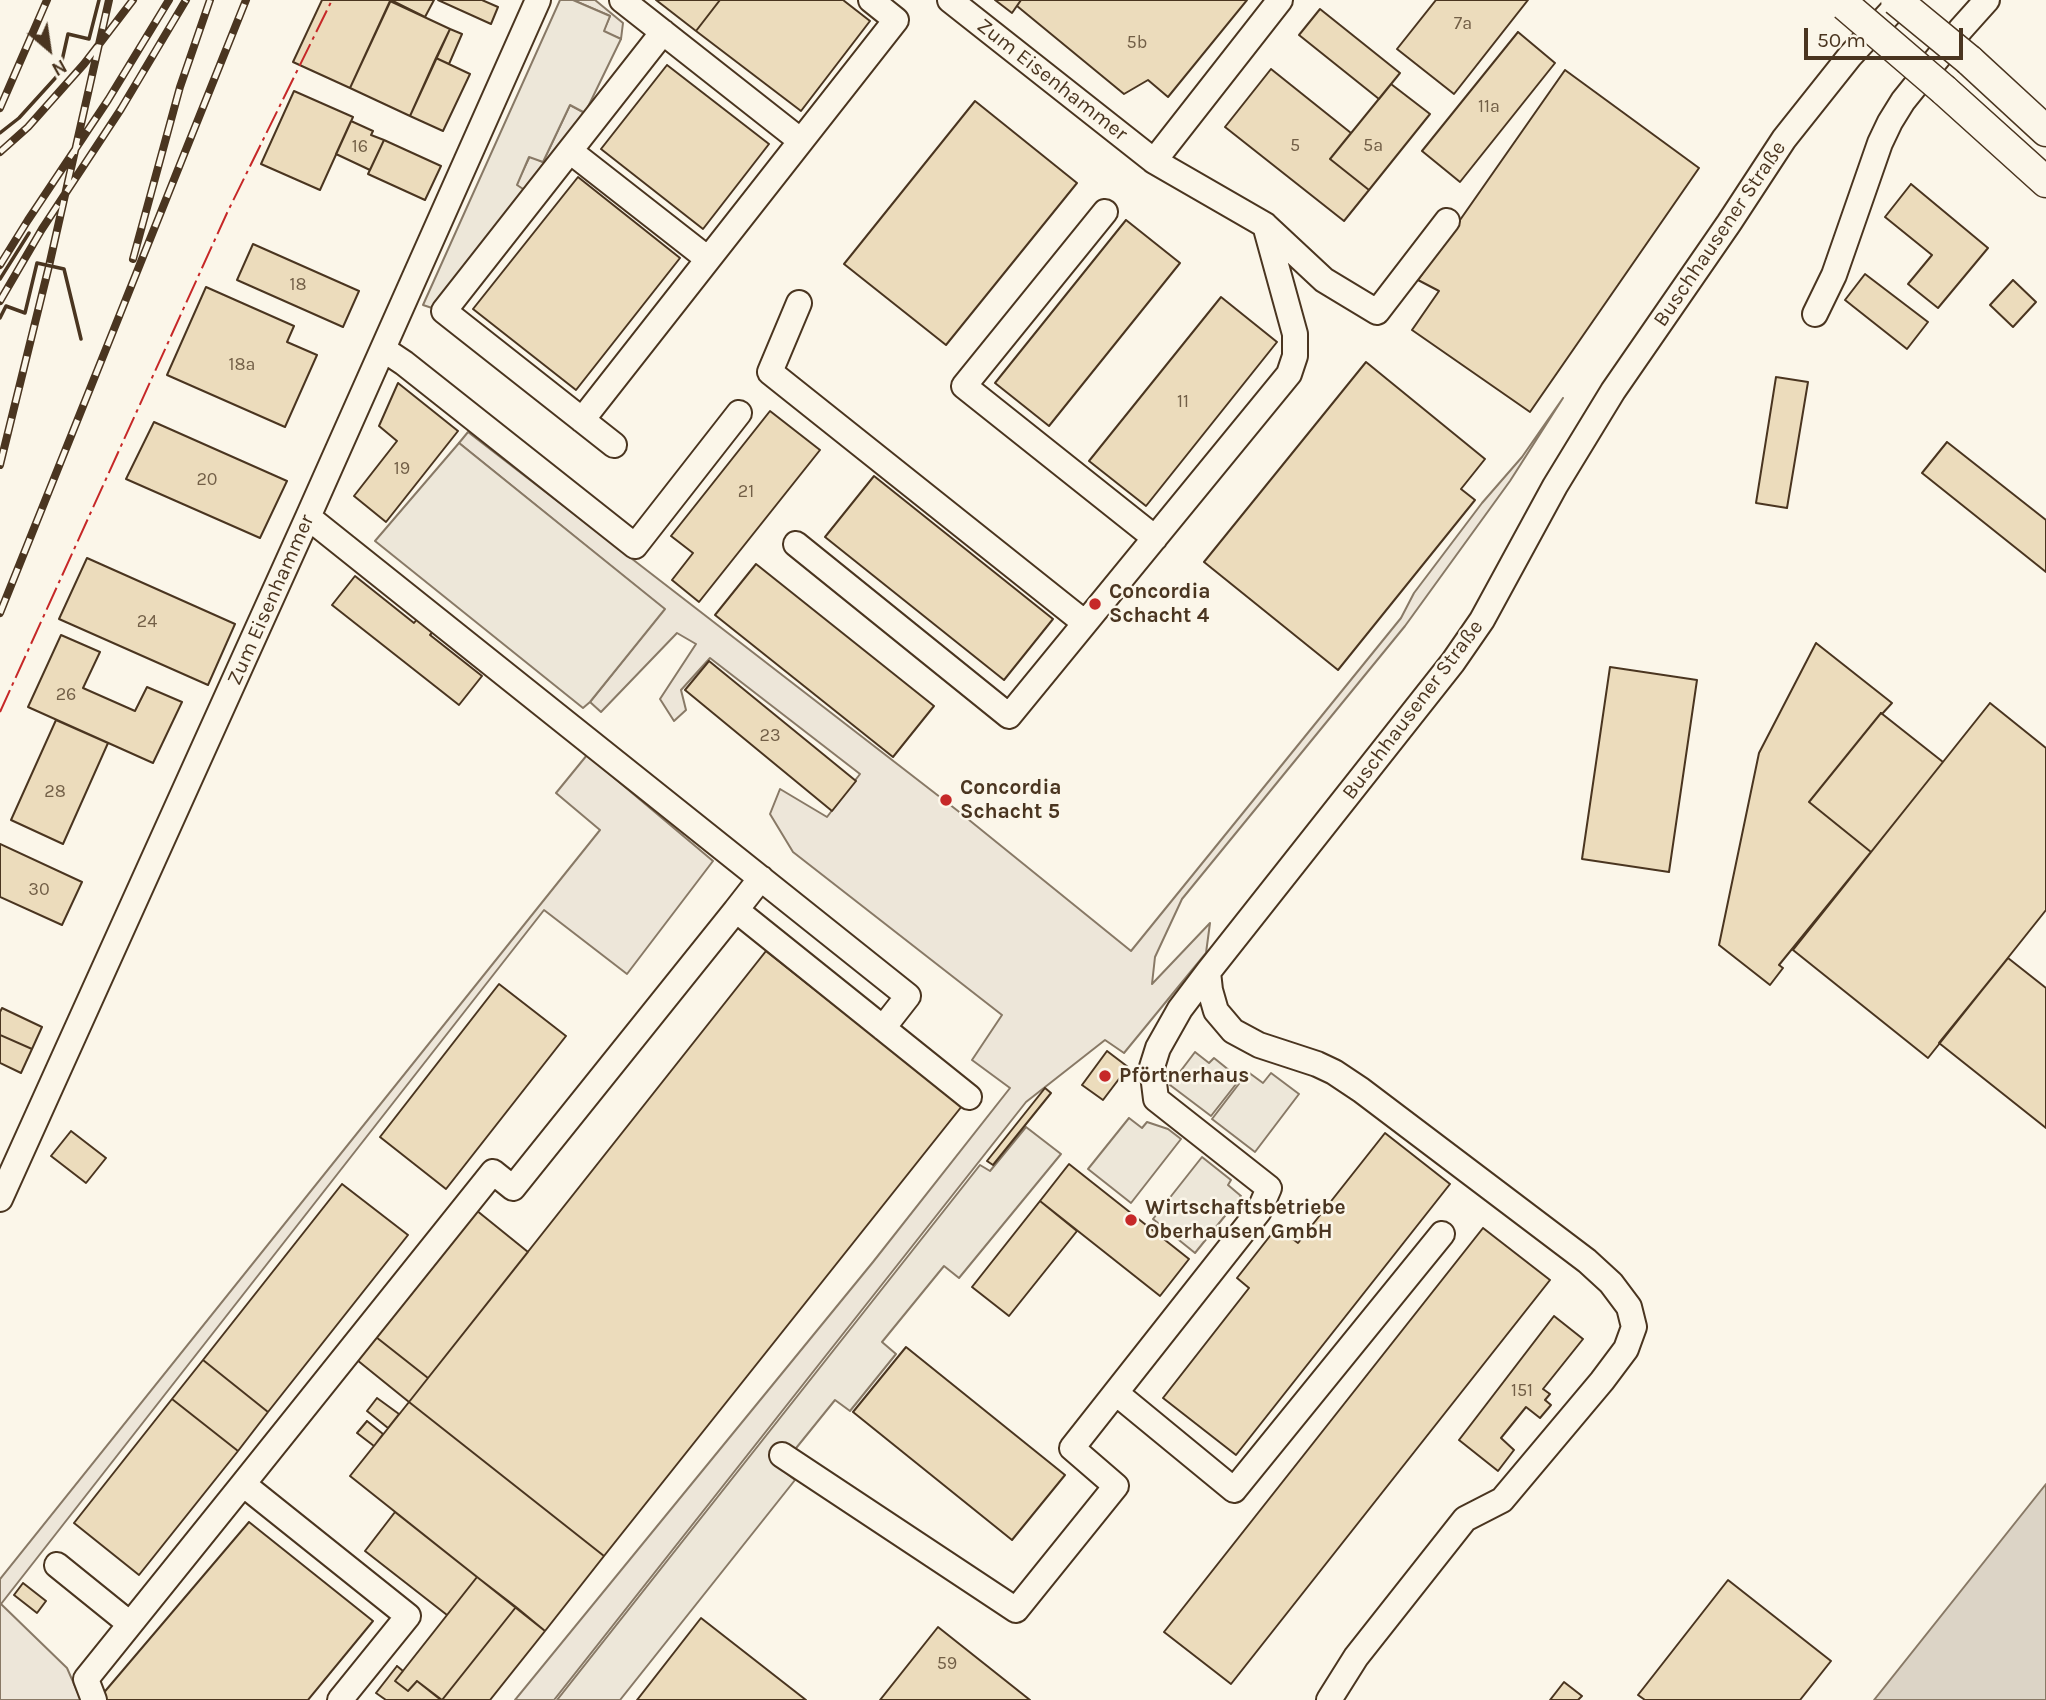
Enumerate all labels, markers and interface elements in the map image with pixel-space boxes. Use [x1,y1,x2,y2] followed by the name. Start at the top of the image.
[972,13,1132,147] street label: Zum Eisenhammer
[1454,13,1472,35] house number: 7a
[14,14,84,84] north arrow
[1808,14,1967,58] scale bar
[1817,28,1866,52] text: 50 m
[1127,32,1147,54] house number: 5b
[48,54,70,80] text: N
[1478,96,1500,118] house number: 11a
[1290,135,1300,157] house number: 5
[1363,135,1383,157] house number: 5a
[352,136,368,158] house number: 16
[1648,136,1792,332] street label: Buschhausener Straße
[289,274,307,296] house number: 18
[229,354,255,376] house number: 18a
[1177,391,1189,413] house number: 11
[394,458,410,480] house number: 19
[196,469,218,491] house number: 20
[738,481,754,503] house number: 21
[222,511,320,689] street label: Zum Eisenhammer
[1109,579,1211,629] place label: Concordia Schacht 4
[1087,596,1103,612] marker: Concordia Schacht 4
[137,611,157,633] house number: 24
[1337,615,1489,805] street label: Buschhausener Straße
[56,684,76,706] house number: 26
[759,725,781,747] house number: 23
[960,775,1062,825] place label: Concordia Schacht 5
[44,781,66,803] house number: 28
[938,792,954,808] marker: Concordia Schacht 5
[28,879,50,901] house number: 30
[1119,1063,1249,1089] place label: Pförtnerhaus
[1097,1068,1113,1084] marker: Pförtnerhaus
[1145,1195,1346,1245] place label: Wirtschaftsbetriebe Oberhausen GmbH
[1123,1212,1139,1228] marker: Wirtschaftsbetriebe Oberhausen GmbH
[1511,1380,1533,1402] house number: 151
[937,1653,957,1675] house number: 59

